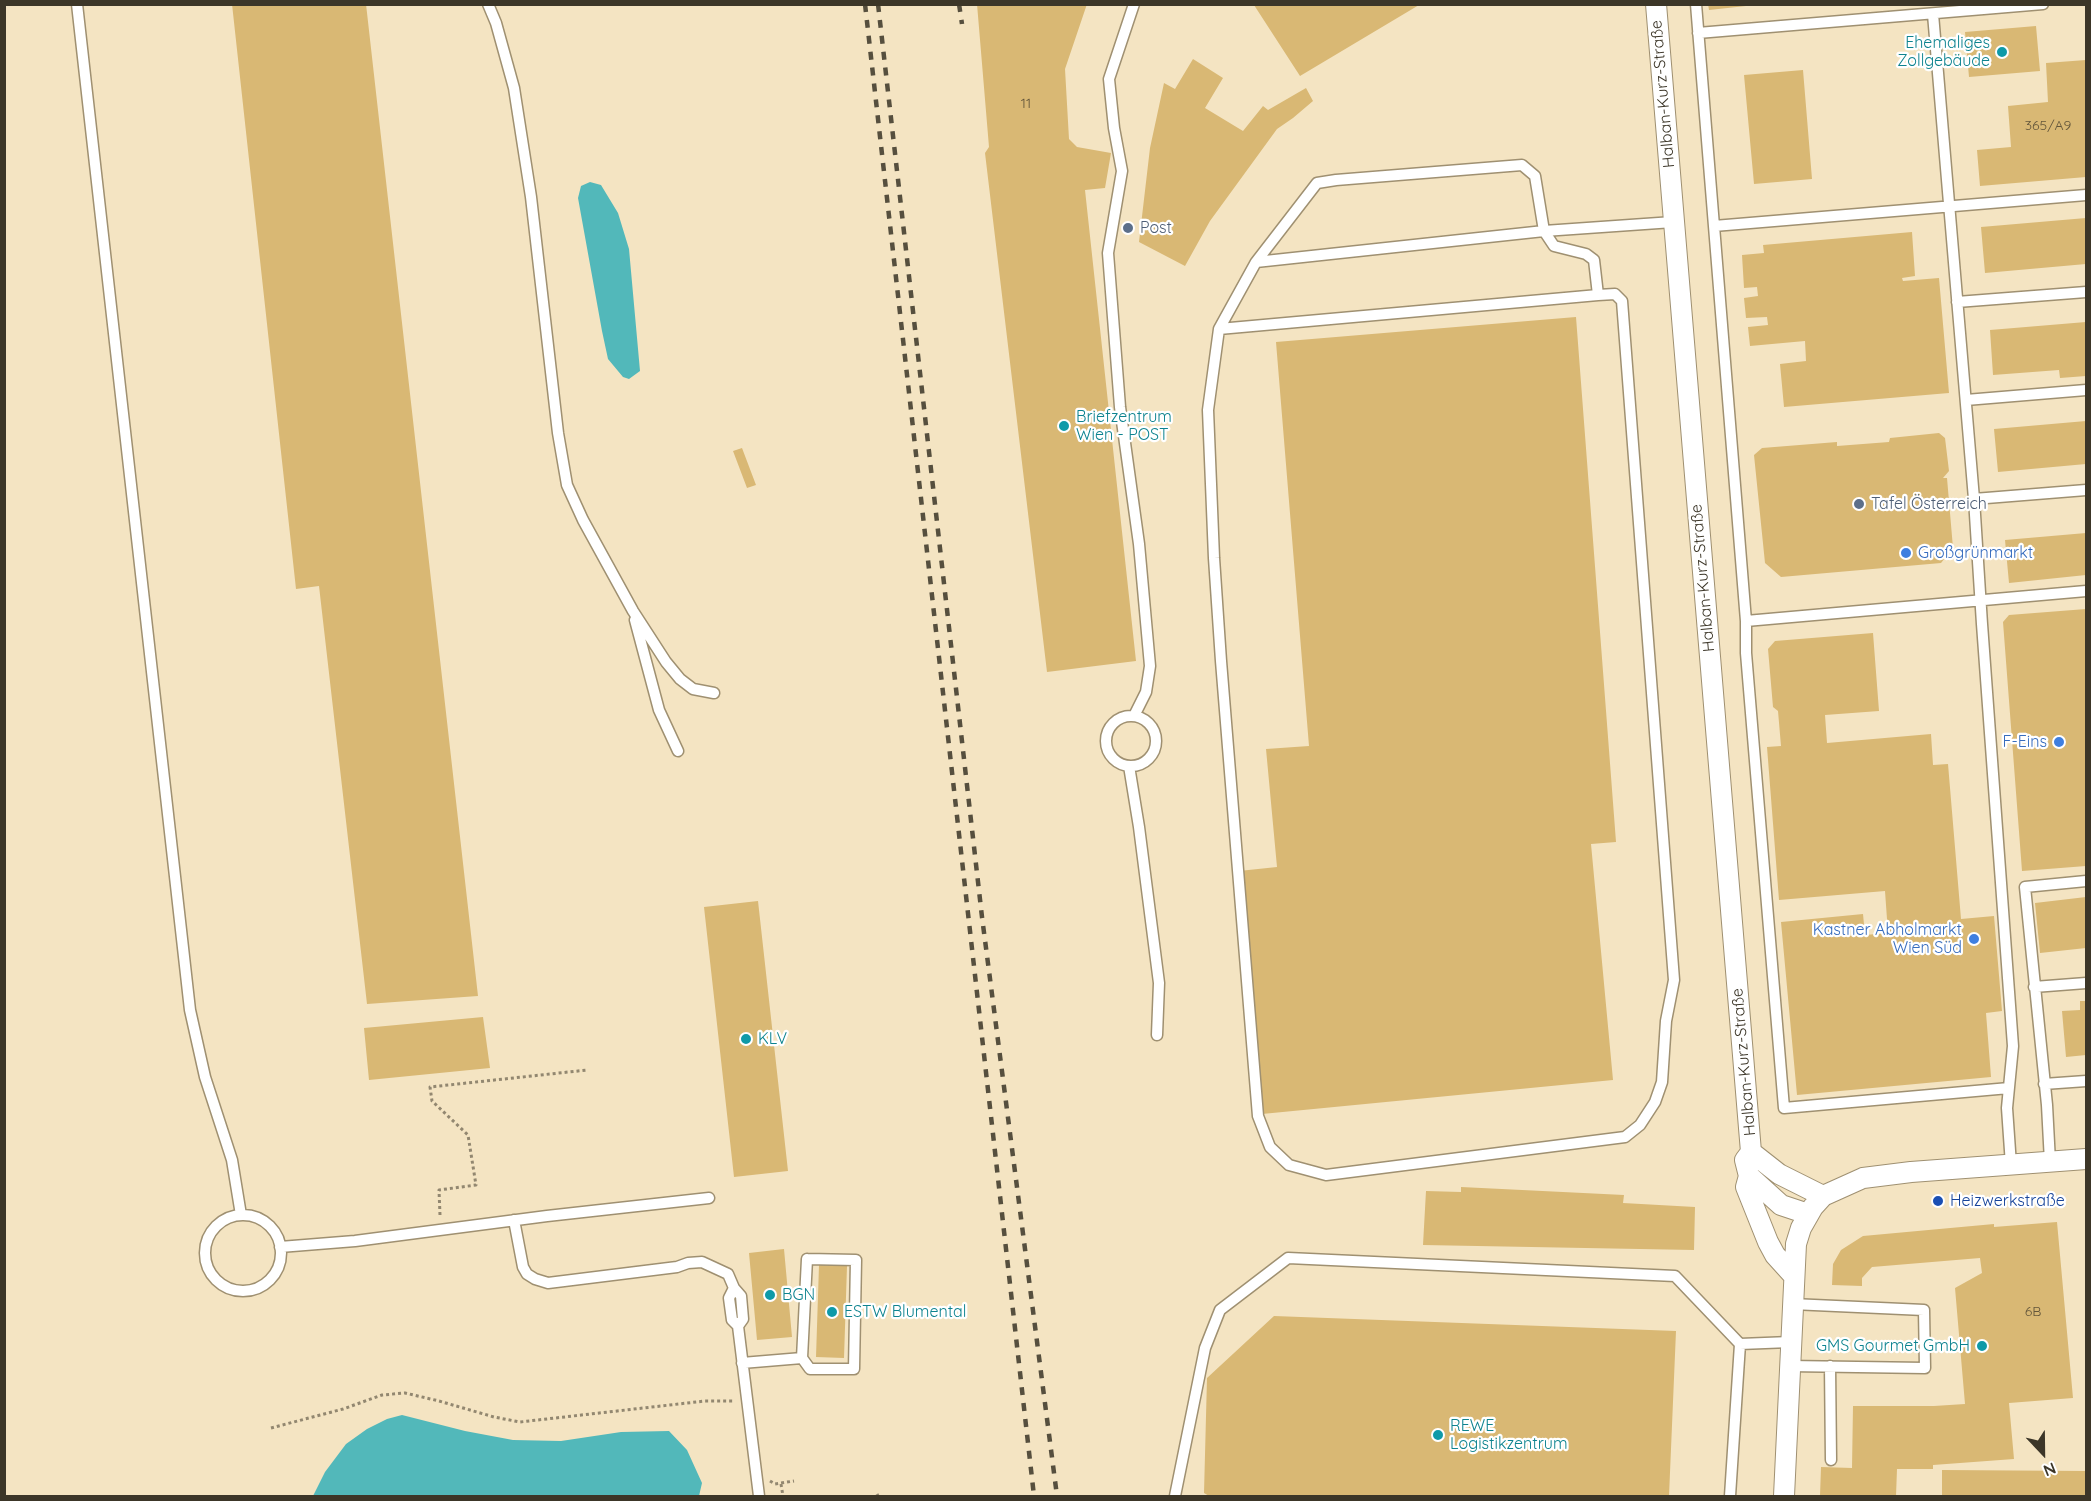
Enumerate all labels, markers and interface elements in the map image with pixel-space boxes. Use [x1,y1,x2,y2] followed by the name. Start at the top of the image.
[1647,19,1679,169] street label: Halban-Kurz-Straße
[1897,33,1990,71] place label: Ehemaliges Zollgebäude
[1995,45,2009,59] marker: Ehemaliges Zollgebäude
[1021,96,1031,112] house number: 11
[2025,118,2071,134] house number: 365/A9
[1140,218,1172,238] place label: Post
[1121,221,1135,235] marker: Post
[1076,407,1172,445] place label: Briefzentrum Wien - POST
[1057,419,1071,433] marker: Briefzentrum Wien - POST
[1871,494,1987,514] place label: Tafel Österreich
[1852,497,1866,511] marker: Tafel Österreich
[1687,503,1719,653] street label: Halban-Kurz-Straße
[1918,543,2033,563] place label: Großgrünmarkt
[1899,546,1913,560] marker: Großgrünmarkt
[2002,732,2047,752] place label: F-Eins
[2052,735,2066,749] marker: F-Eins
[1813,920,1962,958] place label: Kastner Abholmarkt Wien Süd
[1967,932,1981,946] marker: Kastner Abholmarkt Wien Süd
[1728,987,1760,1137] street label: Halban-Kurz-Straße
[758,1029,787,1049] place label: KLV
[739,1032,753,1046] marker: KLV
[1950,1191,2065,1211] place label: Heizwerkstraße
[1931,1194,1945,1208] marker: Heizwerkstraße
[782,1285,815,1305] place label: BGN
[763,1288,777,1302] marker: BGN
[844,1302,966,1322] place label: ESTW Blumental
[2025,1304,2041,1320] house number: 6B
[825,1305,839,1319] marker: ESTW Blumental
[1816,1336,1970,1356] place label: GMS Gourmet GmbH
[1975,1339,1989,1353] marker: GMS Gourmet GmbH
[1450,1416,1568,1454] place label: REWE Logistikzentrum
[2013,1423,2073,1483] north arrow
[1431,1428,1445,1442] marker: REWE Logistikzentrum
[2041,1458,2059,1481] text: N

